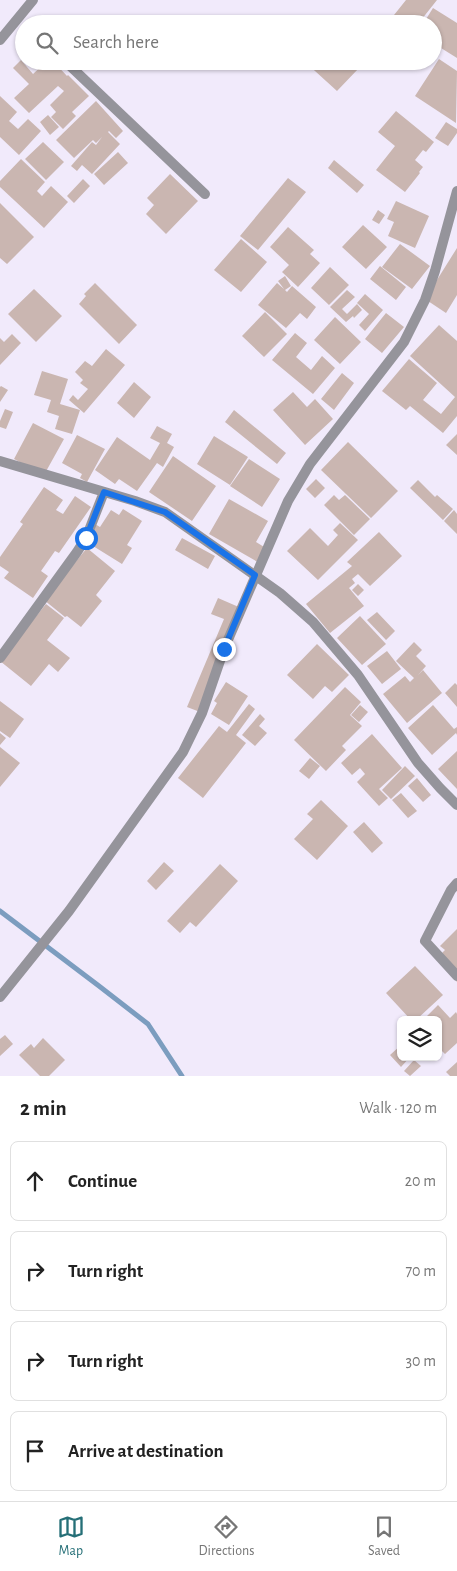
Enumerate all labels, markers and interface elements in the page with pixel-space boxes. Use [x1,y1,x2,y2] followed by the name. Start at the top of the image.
[15,15,442,70] search box
[33,29,61,57] icon: search
[73,33,159,52] text: Search here
[75,527,98,550] route start
[213,638,236,661] route end
[397,1016,442,1061] map controls
[397,1016,442,1061] button: layers
[20,1098,67,1119] text: 2 min
[359,1100,437,1116] text: Walk · 120 m
[21,1167,49,1195] icon: ahead
[68,1172,137,1191] text: Continue
[405,1173,436,1189] text: 20 m
[21,1257,49,1285] icon: right
[68,1262,143,1281] text: Turn right
[405,1263,436,1279] text: 70 m
[21,1347,49,1375] icon: right
[68,1352,143,1371] text: Turn right
[406,1353,436,1369] text: 30 m
[21,1437,49,1465] icon: arrive
[68,1442,224,1461] text: Arrive at destination
[57,1513,85,1560] tab: Map
[199,1513,254,1560] tab: Directions
[368,1513,400,1560] tab: Saved

